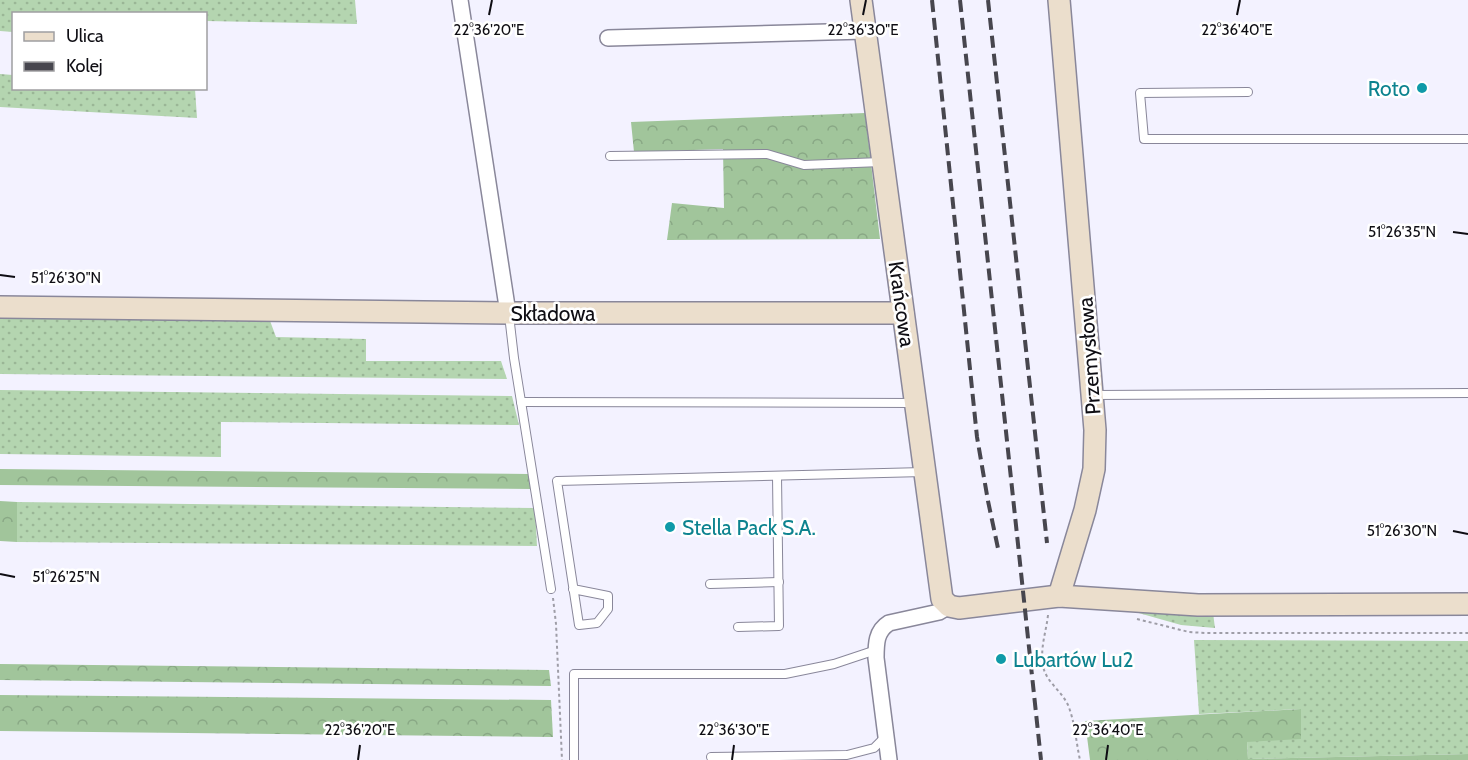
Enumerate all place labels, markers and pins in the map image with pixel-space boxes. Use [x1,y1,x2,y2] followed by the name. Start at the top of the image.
[1368,76,1410,101] place label: Roto
[1415,81,1429,95] marker: Roto
[682,515,816,540] place label: Stella Pack S.A.
[663,520,677,534] marker: Stella Pack S.A.
[1013,647,1134,672] place label: Lubartów Lu2
[994,652,1008,666] marker: Lubartów Lu2

